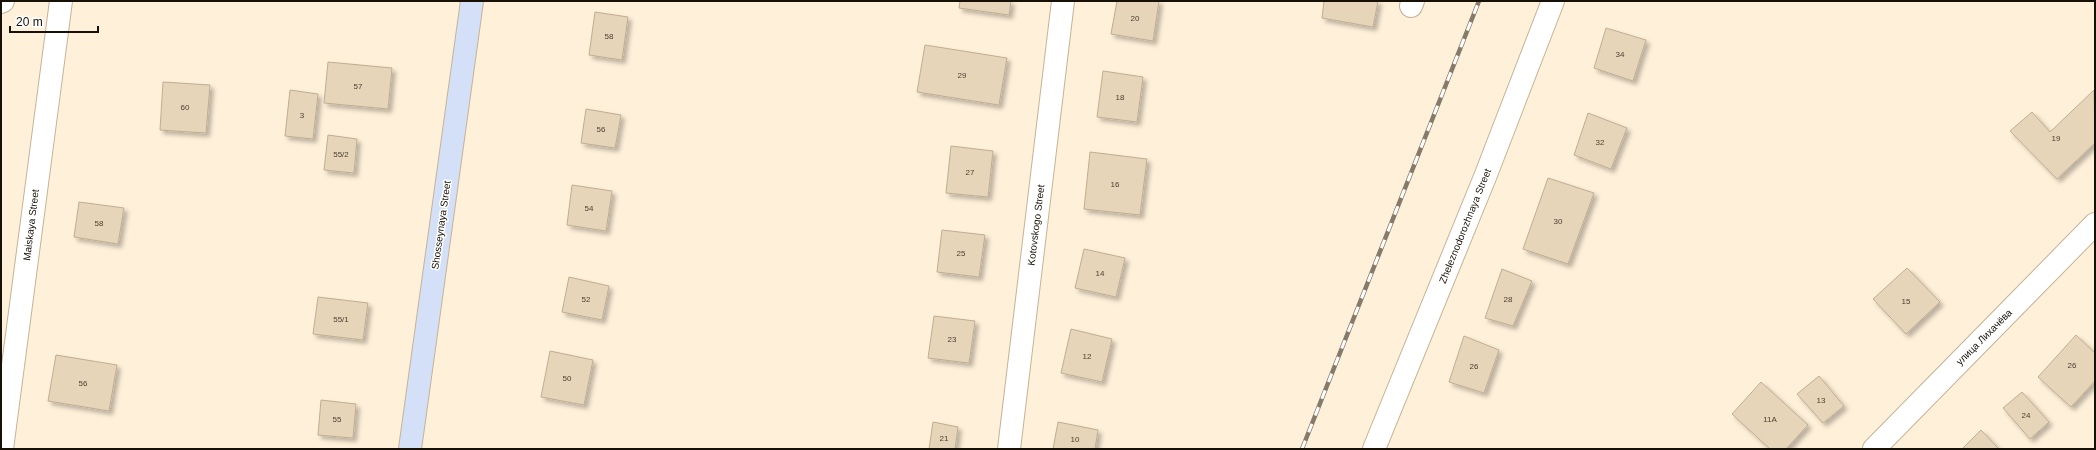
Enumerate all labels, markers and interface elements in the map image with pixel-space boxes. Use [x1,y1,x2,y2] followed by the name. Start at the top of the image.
[10,8,98,34] scale bar
[1131,14,1140,23] house number: 20
[16,15,43,29] text: 20 m
[605,32,614,41] house number: 58
[1616,50,1625,59] house number: 34
[958,71,967,80] house number: 29
[354,82,363,91] house number: 57
[1116,93,1125,102] house number: 18
[181,103,190,112] house number: 60
[300,111,305,120] house number: 3
[597,125,606,134] house number: 56
[2052,134,2061,143] house number: 19
[1596,138,1605,147] house number: 32
[333,150,349,159] house number: 55/2
[1437,167,1493,285] street label: Zheleznodorozhnaya Street
[966,168,975,177] house number: 27
[429,180,453,270] street label: Shosseynaya Street
[1111,180,1120,189] house number: 16
[1026,184,1046,266] street label: Kotovskogo Street
[21,189,41,261] street label: Maiskaya Street
[585,204,594,213] house number: 54
[1554,217,1563,226] house number: 30
[95,219,104,228] house number: 58
[957,249,966,258] house number: 25
[1096,269,1105,278] house number: 14
[582,295,591,304] house number: 52
[1504,295,1513,304] house number: 28
[1902,297,1911,306] house number: 15
[1954,307,2014,367] street label: улица Лихачёва
[333,315,349,324] house number: 55/1
[948,335,957,344] house number: 23
[1083,352,1092,361] house number: 12
[2068,361,2077,370] house number: 26
[1470,362,1479,371] house number: 26
[563,374,572,383] house number: 50
[79,379,88,388] house number: 56
[1817,396,1826,405] house number: 13
[2022,411,2031,420] house number: 24
[333,415,342,424] house number: 55
[1763,415,1777,424] house number: 11А
[940,434,949,443] house number: 21
[1071,435,1080,444] house number: 10

